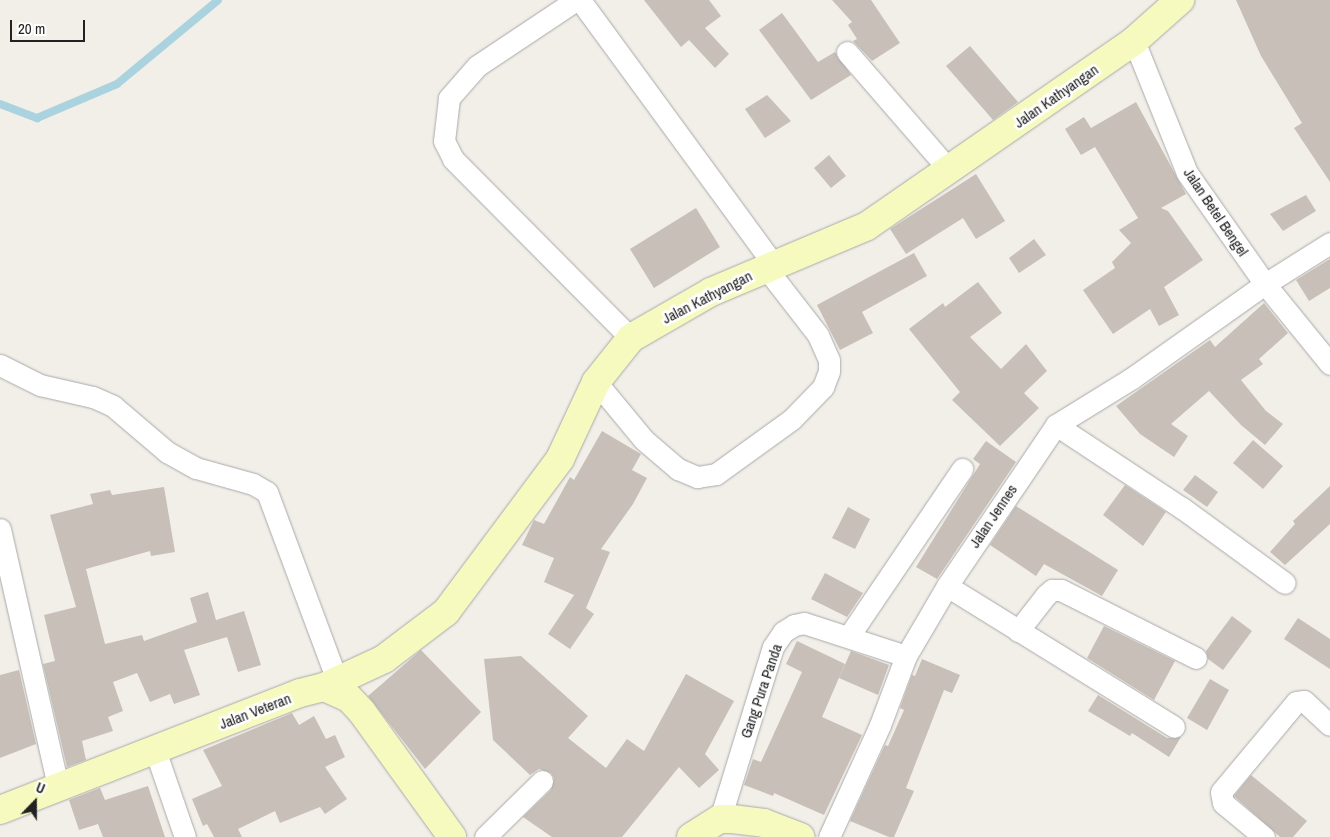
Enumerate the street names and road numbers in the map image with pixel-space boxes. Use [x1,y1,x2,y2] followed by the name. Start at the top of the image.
[1011,60,1101,132] street label: Jalan Kathyangan
[1180,164,1252,260] street label: Jalan Betel Bengel
[659,267,755,327] street label: Jalan Kathyangan
[965,481,1021,551] street label: Jalan Jennes
[736,642,786,740] street label: Gang Pura Panda
[217,689,293,733] street label: Jalan Veteran

